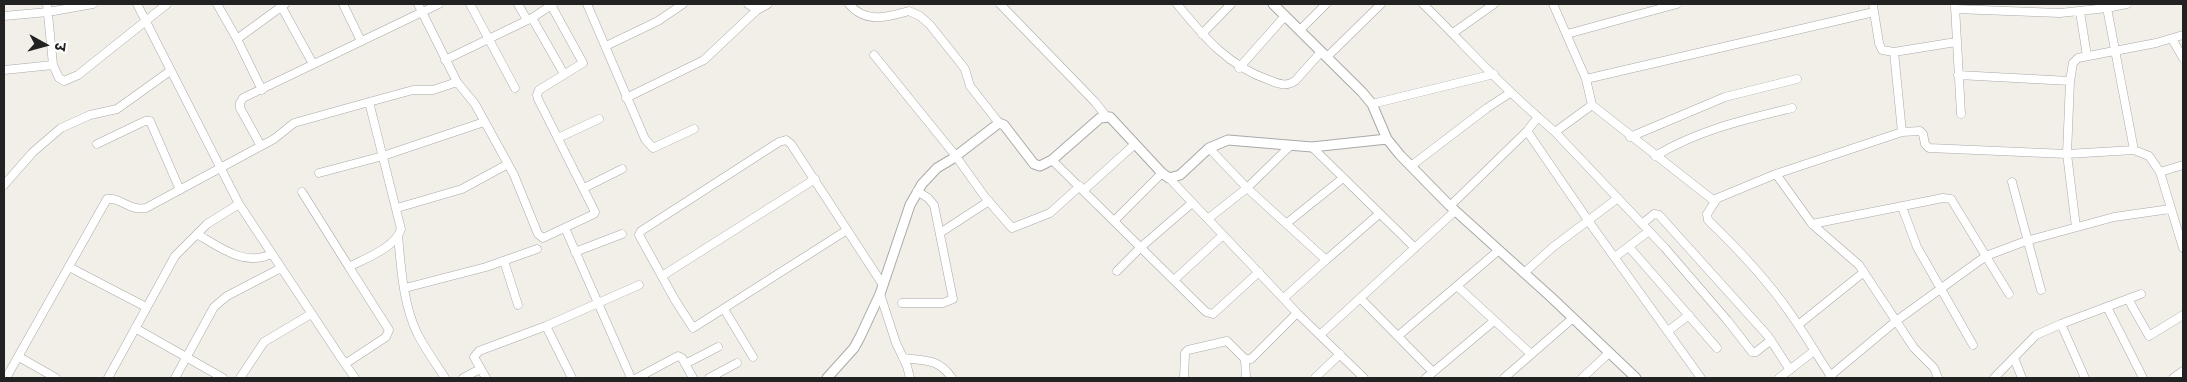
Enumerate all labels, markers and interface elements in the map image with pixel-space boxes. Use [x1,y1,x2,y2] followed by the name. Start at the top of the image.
[20,20,70,70] north arrow
[49,42,70,52] text: उ

